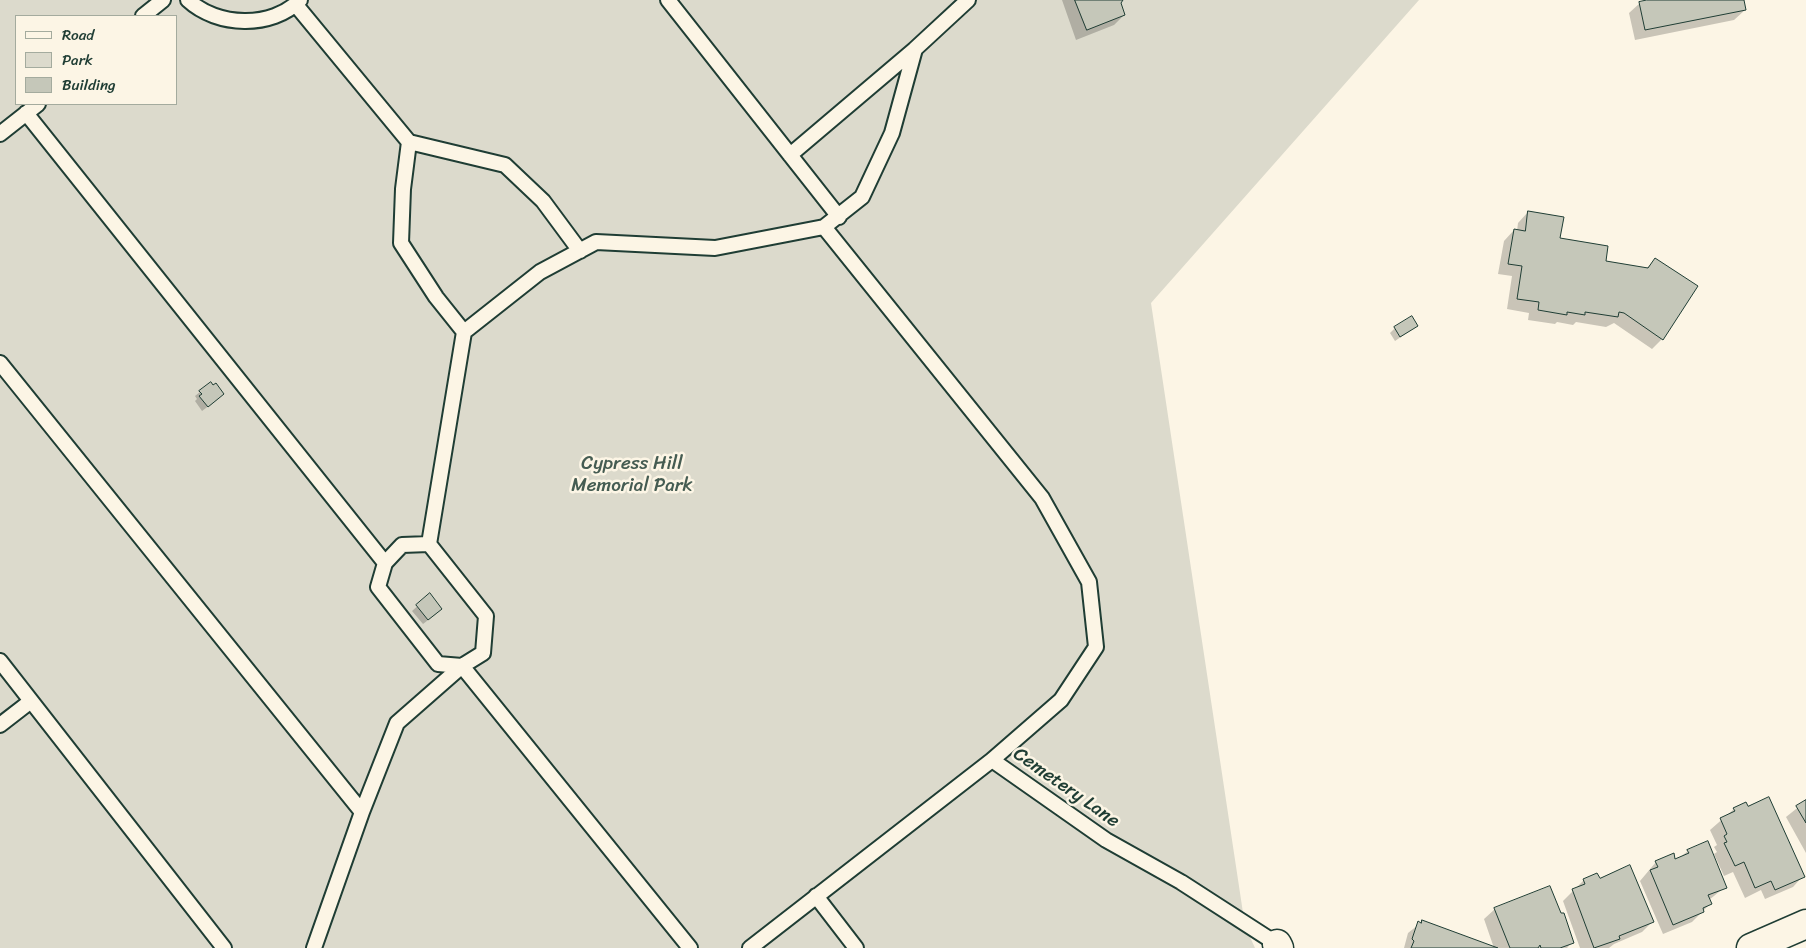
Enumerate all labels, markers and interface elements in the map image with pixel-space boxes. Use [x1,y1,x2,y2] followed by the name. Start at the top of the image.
[15,15,178,105] legend
[62,22,94,48] text: Road
[62,47,93,73] text: Park
[62,72,116,98] text: Building
[571,453,693,497] park label: Cypress Hill Memorial Park
[1009,743,1123,833] street label: Cemetery Lane

